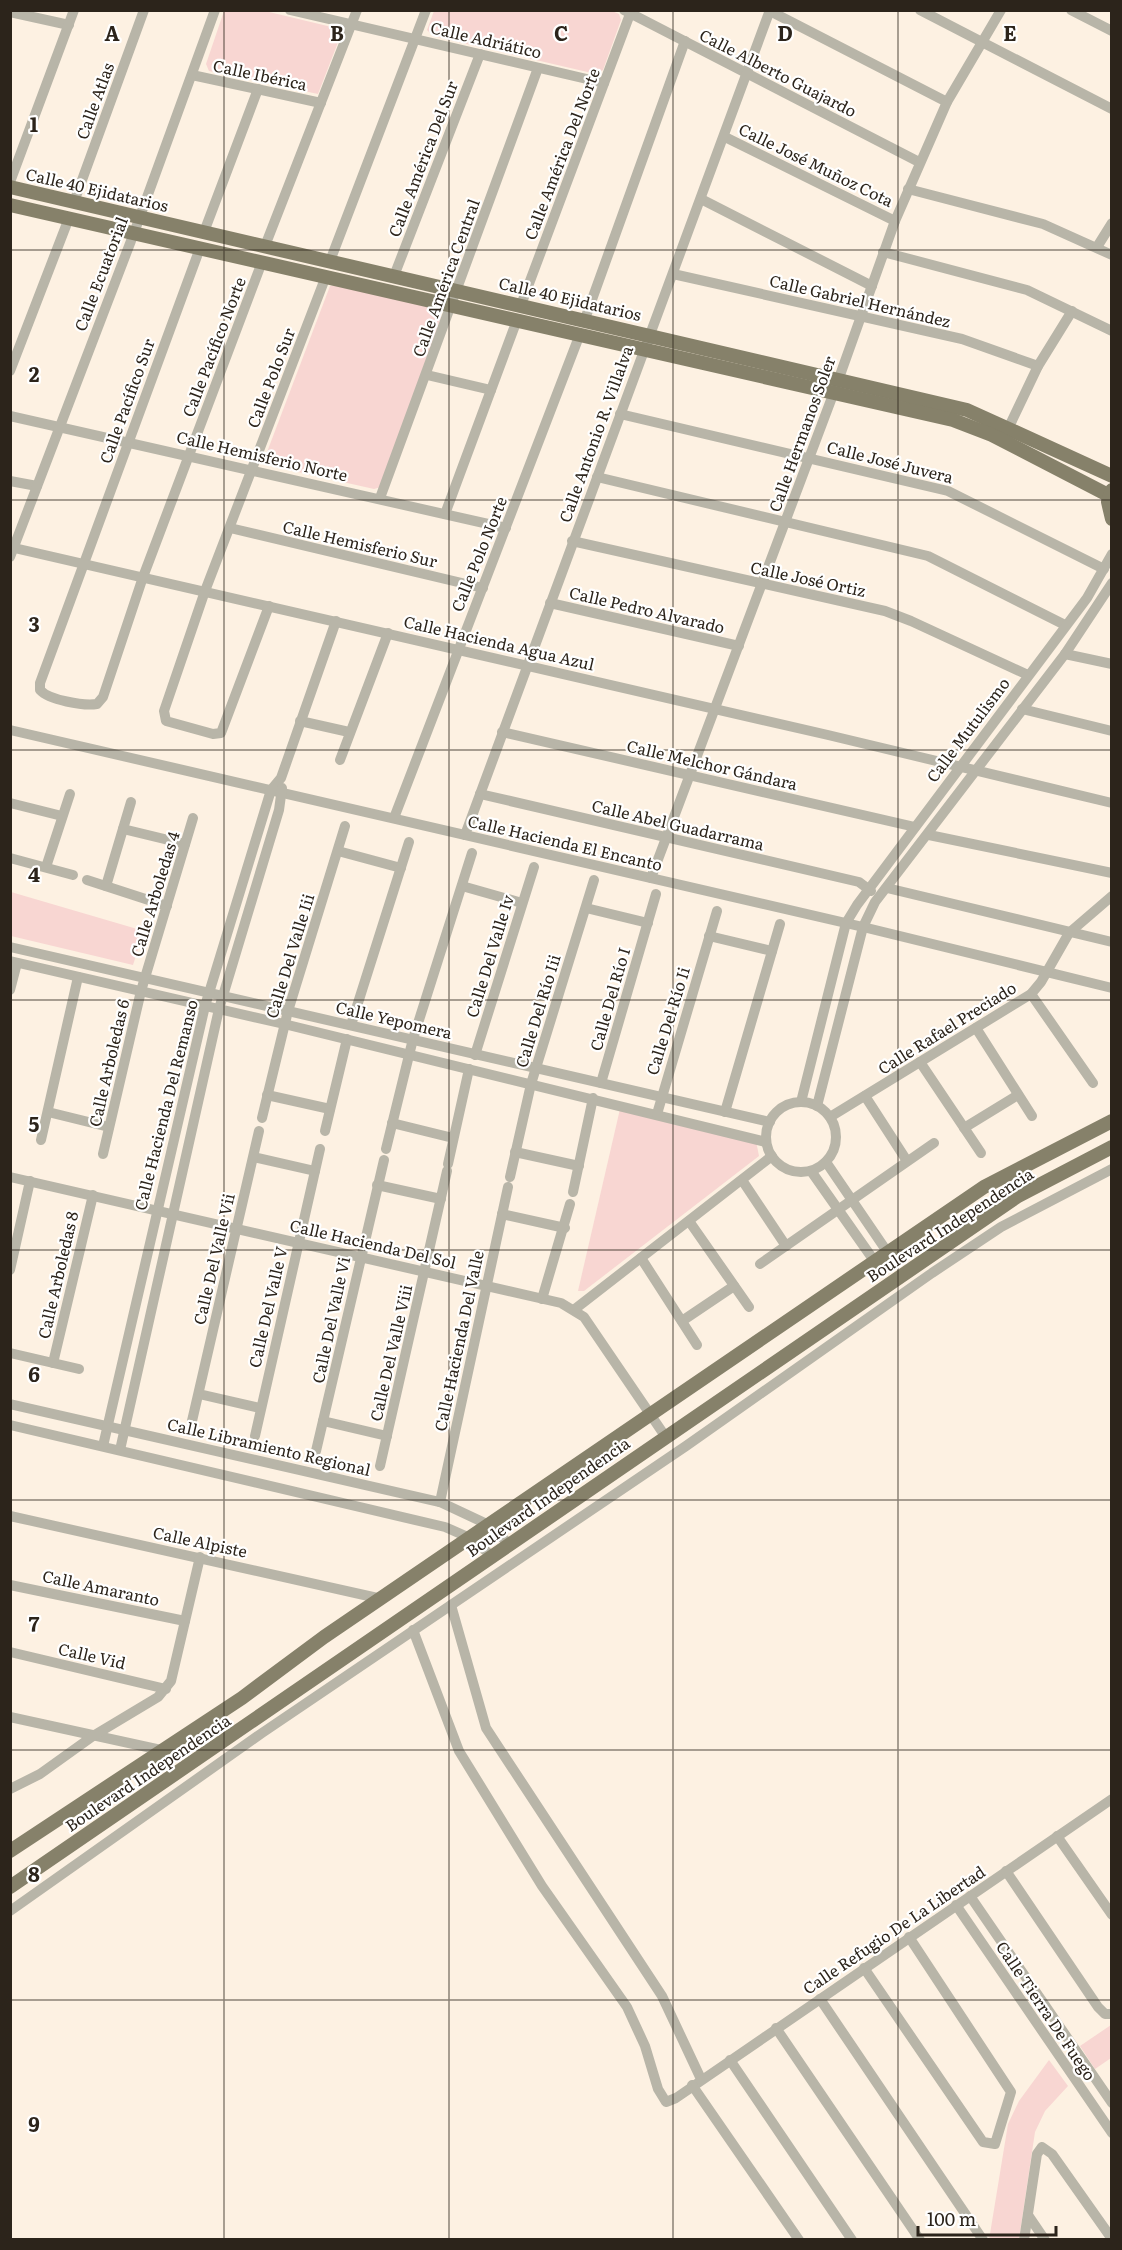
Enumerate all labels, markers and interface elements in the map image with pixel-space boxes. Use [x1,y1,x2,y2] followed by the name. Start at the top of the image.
[428,15,544,63] street label: Calle Adriático
[104,17,120,47] text: A
[330,17,344,47] text: B
[554,17,568,47] text: C
[777,17,793,47] text: D
[1003,17,1017,47] text: E
[696,22,861,122] street label: Calle Alberto Guajardo
[211,52,310,96] street label: Calle Ibérica
[69,59,119,142] street label: Calle Atlas
[517,64,605,243] street label: Calle América Del Norte
[381,77,463,240] street label: Calle América Del Sur
[30,108,38,138] text: 1
[735,116,898,212] street label: Calle José Muñoz Cota
[24,161,171,217] street label: Calle 40 Ejidatarios
[405,195,485,360] street label: Calle América Central
[67,213,133,334] street label: Calle Ecuatorial
[767,268,953,333] street label: Calle Gabriel Hernández
[497,270,644,326] street label: Calle 40 Ejidatarios
[175,273,251,420] street label: Calle Pacífico Norte
[240,324,300,431] street label: Calle Polo Sur
[92,335,160,466] street label: Calle Pacífico Sur
[552,342,638,525] street label: Calle Antonio R. Villalva
[762,352,841,515] street label: Calle Hermanos Soler
[29,358,40,388] text: 2
[174,424,350,486] street label: Calle Hemisferio Norte
[825,434,956,488] street label: Calle José Juvera
[444,492,512,615] street label: Calle Polo Norte
[281,514,440,573] street label: Calle Hemisferio Sur
[748,554,868,602] street label: Calle José Ortiz
[567,579,727,639] street label: Calle Pedro Alvarado
[28,608,40,638] text: 3
[402,608,597,676] street label: Calle Hacienda Agua Azul
[920,672,1015,787] street label: Calle Mutulismo
[625,733,800,795] street label: Calle Melchor Gándara
[590,793,767,856] street label: Calle Abel Guadarrama
[466,808,665,876] street label: Calle Hacienda El Encanto
[124,828,185,960] street label: Calle Arboledas 4
[28,858,40,888] text: 4
[259,890,319,1021] street label: Calle Del Valle Iii
[459,891,519,1020] street label: Calle Del Valle Iv
[583,944,635,1053] street label: Calle Del Río I
[508,951,566,1070] street label: Calle Del Río Iii
[639,964,695,1078] street label: Calle Del Río Ii
[873,975,1020,1079] street label: Calle Rafael Preciado
[334,994,455,1044] street label: Calle Yepomera
[82,996,134,1129] street label: Calle Arboledas 6
[127,997,203,1213] street label: Calle Hacienda Del Remanso
[29,1108,40,1138] text: 5
[861,1161,1038,1287] street label: Boulevard Independencia
[186,1191,240,1327] street label: Calle Del Valle Vii
[31,1208,83,1341] street label: Calle Arboledas 8
[288,1212,459,1274] street label: Calle Hacienda Del Sol
[241,1244,293,1370] street label: Calle Del Valle V
[427,1248,489,1433] street label: Calle Hacienda Del Valle
[305,1254,355,1385] street label: Calle Del Valle Vi
[363,1282,417,1423] street label: Calle Del Valle Viii
[28,1358,40,1388] text: 6
[165,1411,373,1481] street label: Calle Libramiento Regional
[461,1430,634,1562] street label: Boulevard Independencia
[151,1519,250,1563] street label: Calle Alpiste
[40,1563,162,1611] street label: Calle Amaranto
[29,1608,40,1638] text: 7
[56,1636,128,1674] street label: Calle Vid
[60,1708,235,1837] street label: Boulevard Independencia
[28,1858,40,1888] text: 8
[797,1859,990,1999] street label: Calle Refugio De La Libertad
[991,1936,1102,2085] street label: Calle Tierra De Fuego
[28,2108,40,2138] text: 9
[918,2199,1056,2237] scale bar
[927,2205,976,2232] text: 100 m

